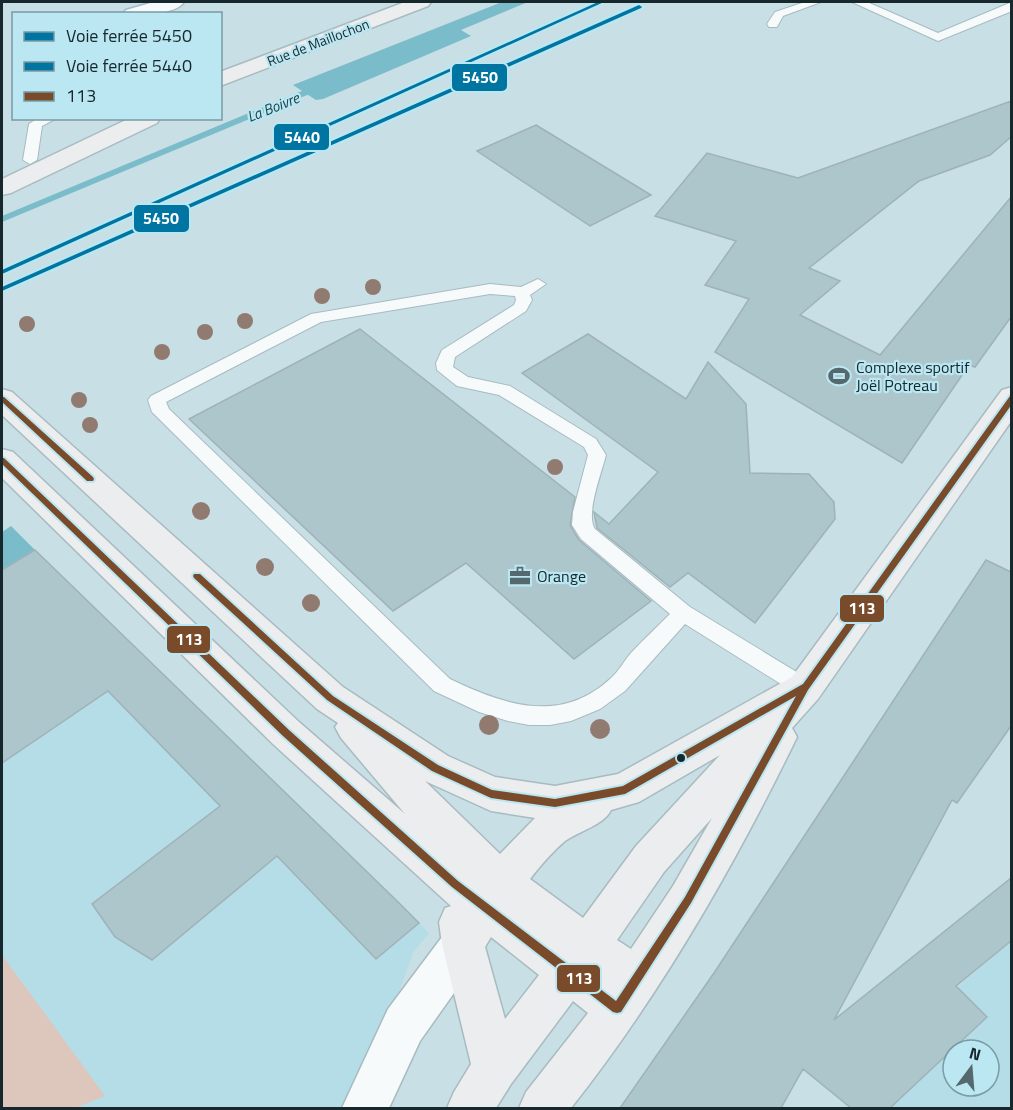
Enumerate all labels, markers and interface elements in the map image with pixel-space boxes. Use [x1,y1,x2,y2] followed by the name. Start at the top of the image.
[12,12,222,120] legend
[264,13,372,71] street label: Rue de Maillochon
[66,22,192,49] text: Voie ferrée 5450
[66,52,192,79] text: Voie ferrée 5440
[451,63,508,92] line badge: 5450
[462,65,498,89] text: 5450
[66,82,96,109] text: 113
[243,86,304,128] water label: La Boivre
[273,123,330,151] line badge: 5440
[284,125,320,149] text: 5440
[133,204,190,233] line badge: 5450
[143,206,179,230] text: 5450
[856,355,970,397] place label: Complexe sportif Joël Potreau
[827,364,851,388] sports icon: Complexe sportif Joël Potreau
[508,564,532,588] office icon: Orange
[537,564,586,588] place label: Orange
[839,594,885,623] line badge: 113
[849,596,875,620] text: 113
[166,625,211,654] line badge: 113
[176,627,202,651] text: 113
[675,752,687,764] unlabelled marker
[556,964,601,993] line badge: 113
[566,966,592,990] text: 113
[941,1038,1001,1098] north arrow
[966,1041,984,1067] text: N

